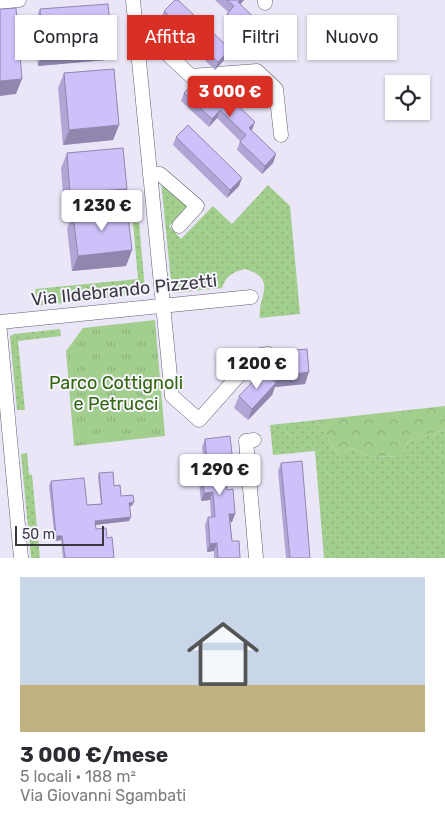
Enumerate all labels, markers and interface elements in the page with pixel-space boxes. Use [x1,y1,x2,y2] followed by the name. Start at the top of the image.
[15,15,117,60] chip: Compra
[127,15,214,60] chip: Affitta
[224,15,297,60] chip: Filtri
[307,15,397,60] chip: Nuovo
[385,75,430,120] map controls
[385,75,430,120] button: locate
[184,76,276,118] pin: 3 000 €
[199,82,261,101] text: 3 000 €
[56,190,148,232] pin: 1 230 €
[72,196,132,215] text: 1 230 €
[30,269,218,311] street label: Via Ildebrando Pizzetti
[211,348,303,390] pin: 1 200 €
[227,354,287,373] text: 1 200 €
[49,372,183,415] park label: Parco Cottignoli e Petrucci
[174,454,266,496] pin: 1 290 €
[191,460,249,479] text: 1 290 €
[15,523,104,546] scale bar
[22,526,55,543] text: 50 m
[178,609,268,699] icon: home
[20,742,168,767] text: 3 000 €/mese
[20,767,136,786] text: 5 locali · 188 m²
[20,786,186,805] text: Via Giovanni Sgambati

